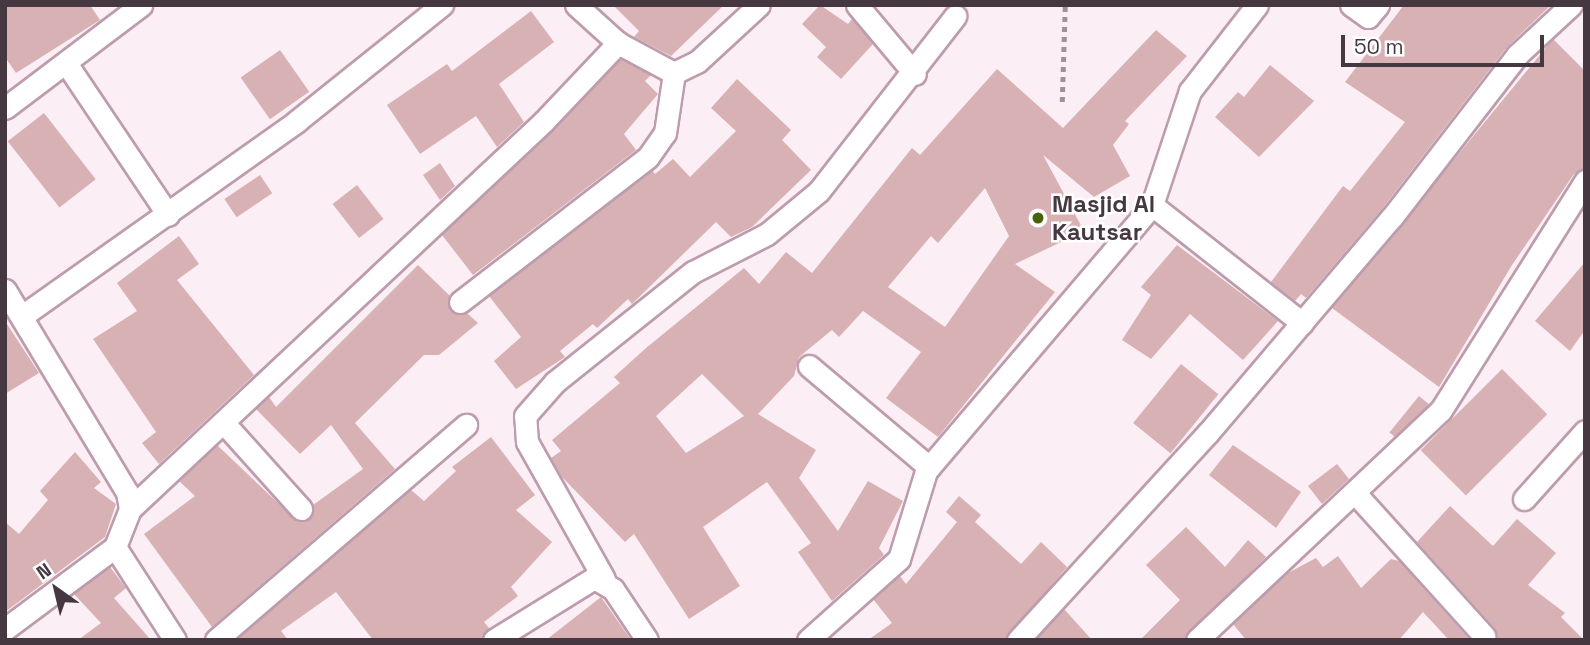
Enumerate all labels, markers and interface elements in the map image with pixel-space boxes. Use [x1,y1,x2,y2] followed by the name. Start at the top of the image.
[1345,21,1548,65] scale bar
[1354,33,1404,60] text: 50 m
[1052,190,1155,246] place label: Masjid Al Kautsar
[1030,210,1046,226] marker: Masjid Al Kautsar
[21,554,91,624] north arrow
[32,557,56,585] text: N

